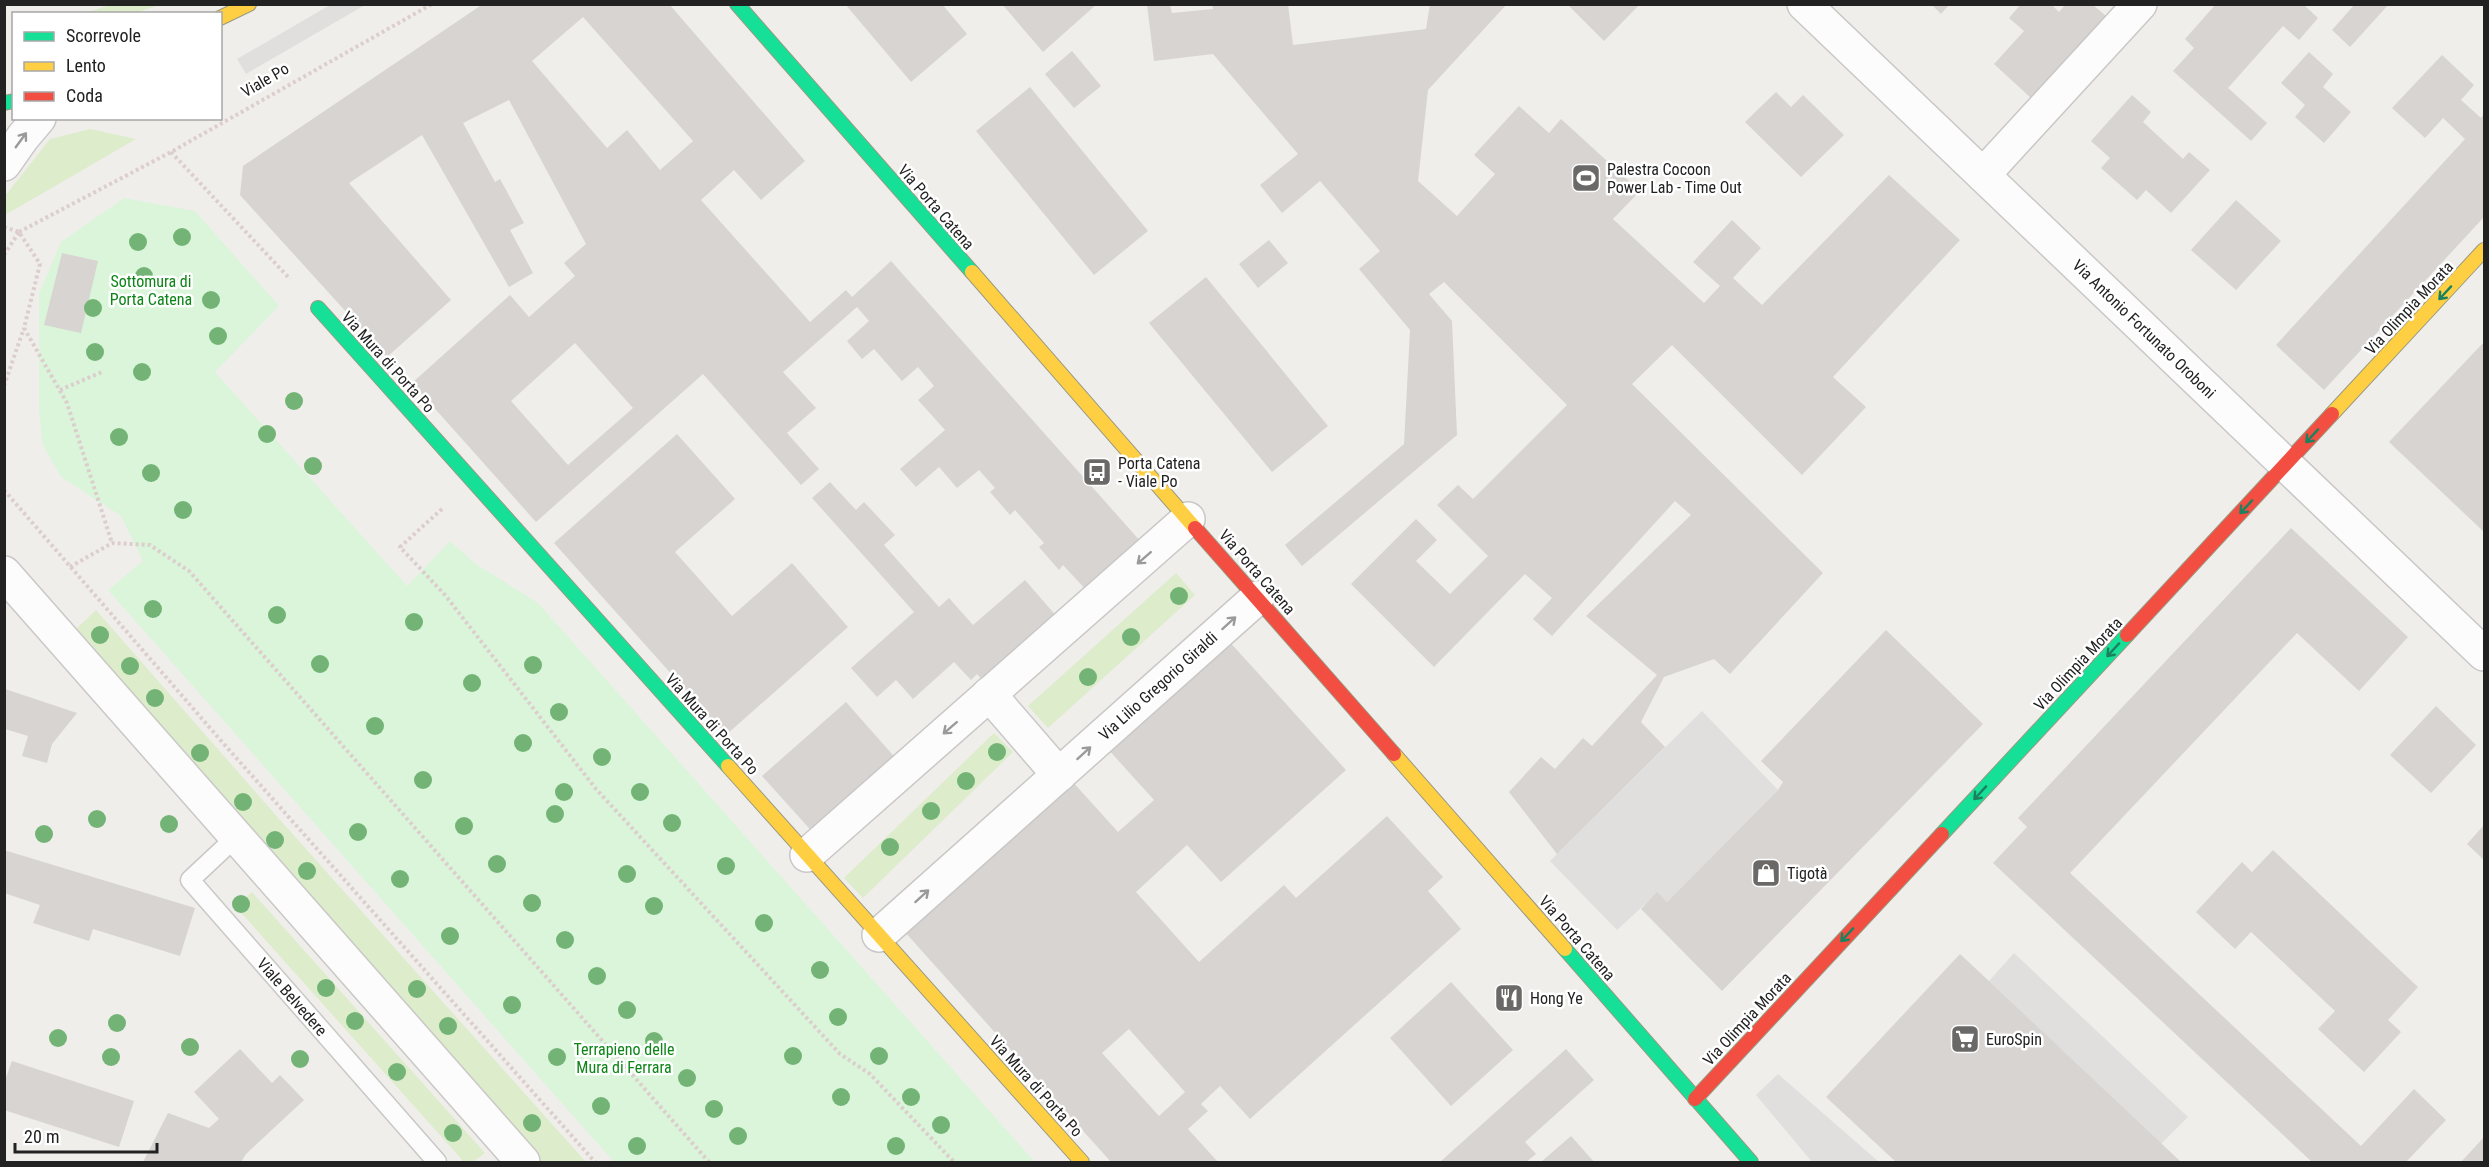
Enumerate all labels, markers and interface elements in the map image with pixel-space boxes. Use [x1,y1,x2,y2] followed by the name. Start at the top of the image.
[12,12,222,120] legend
[66,25,141,46] text: Scorrevole
[66,55,106,76] text: Lento
[238,59,292,101] street label: Viale Po
[66,85,103,106] text: Coda
[14,133,27,149] one-way arrow
[1607,160,1742,197] place label: Palestra Cocoon Power Lab - Time Out
[894,161,978,253] street label: Via Porta Catena
[1570,162,1602,194] sports icon: Palestra Cocoon Power Lab - Time Out
[2069,256,2219,402] street label: Via Antonio Fortunato Oroboni
[2361,257,2457,359] street label: Via Olimpia Morata
[110,272,192,309] park label: Sottomura di Porta Catena
[2438,285,2452,300] one-way arrow
[337,307,439,417] street label: Via Mura di Porta Po
[2305,428,2319,443] one-way arrow
[1118,454,1201,491] place label: Porta Catena - Viale Po
[1081,456,1113,488] bus stop icon: Porta Catena - Viale Po
[2239,499,2253,514] one-way arrow
[1215,526,1299,618] street label: Via Porta Catena
[1137,551,1152,565] one-way arrow
[2030,613,2126,715] street label: Via Olimpia Morata
[1221,616,1236,630] one-way arrow
[1095,628,1221,744] street label: Via Lilio Gregorio Giraldi
[2106,642,2120,657] one-way arrow
[661,669,763,779] street label: Via Mura di Porta Po
[943,721,958,735] one-way arrow
[1076,746,1091,760] one-way arrow
[1973,785,1987,800] one-way arrow
[1750,857,1782,889] shop icon: Tigotà
[1787,864,1827,883] place label: Tigotà
[915,889,930,903] one-way arrow
[1535,892,1619,984] street label: Via Porta Catena
[1840,928,1855,943] one-way arrow
[253,954,331,1040] street label: Viale Belvedere
[1699,968,1795,1070] street label: Via Olimpia Morata
[1493,982,1525,1014] restaurant icon: Hong Ye
[1530,989,1583,1008] place label: Hong Ye
[1949,1023,1981,1055] supermarket icon: EuroSpin
[1986,1030,2042,1049] place label: EuroSpin
[985,1031,1087,1141] street label: Via Mura di Porta Po
[574,1040,674,1077] park label: Terrapieno delle Mura di Ferrara
[15,1116,158,1154] scale bar
[24,1126,59,1147] text: 20 m

